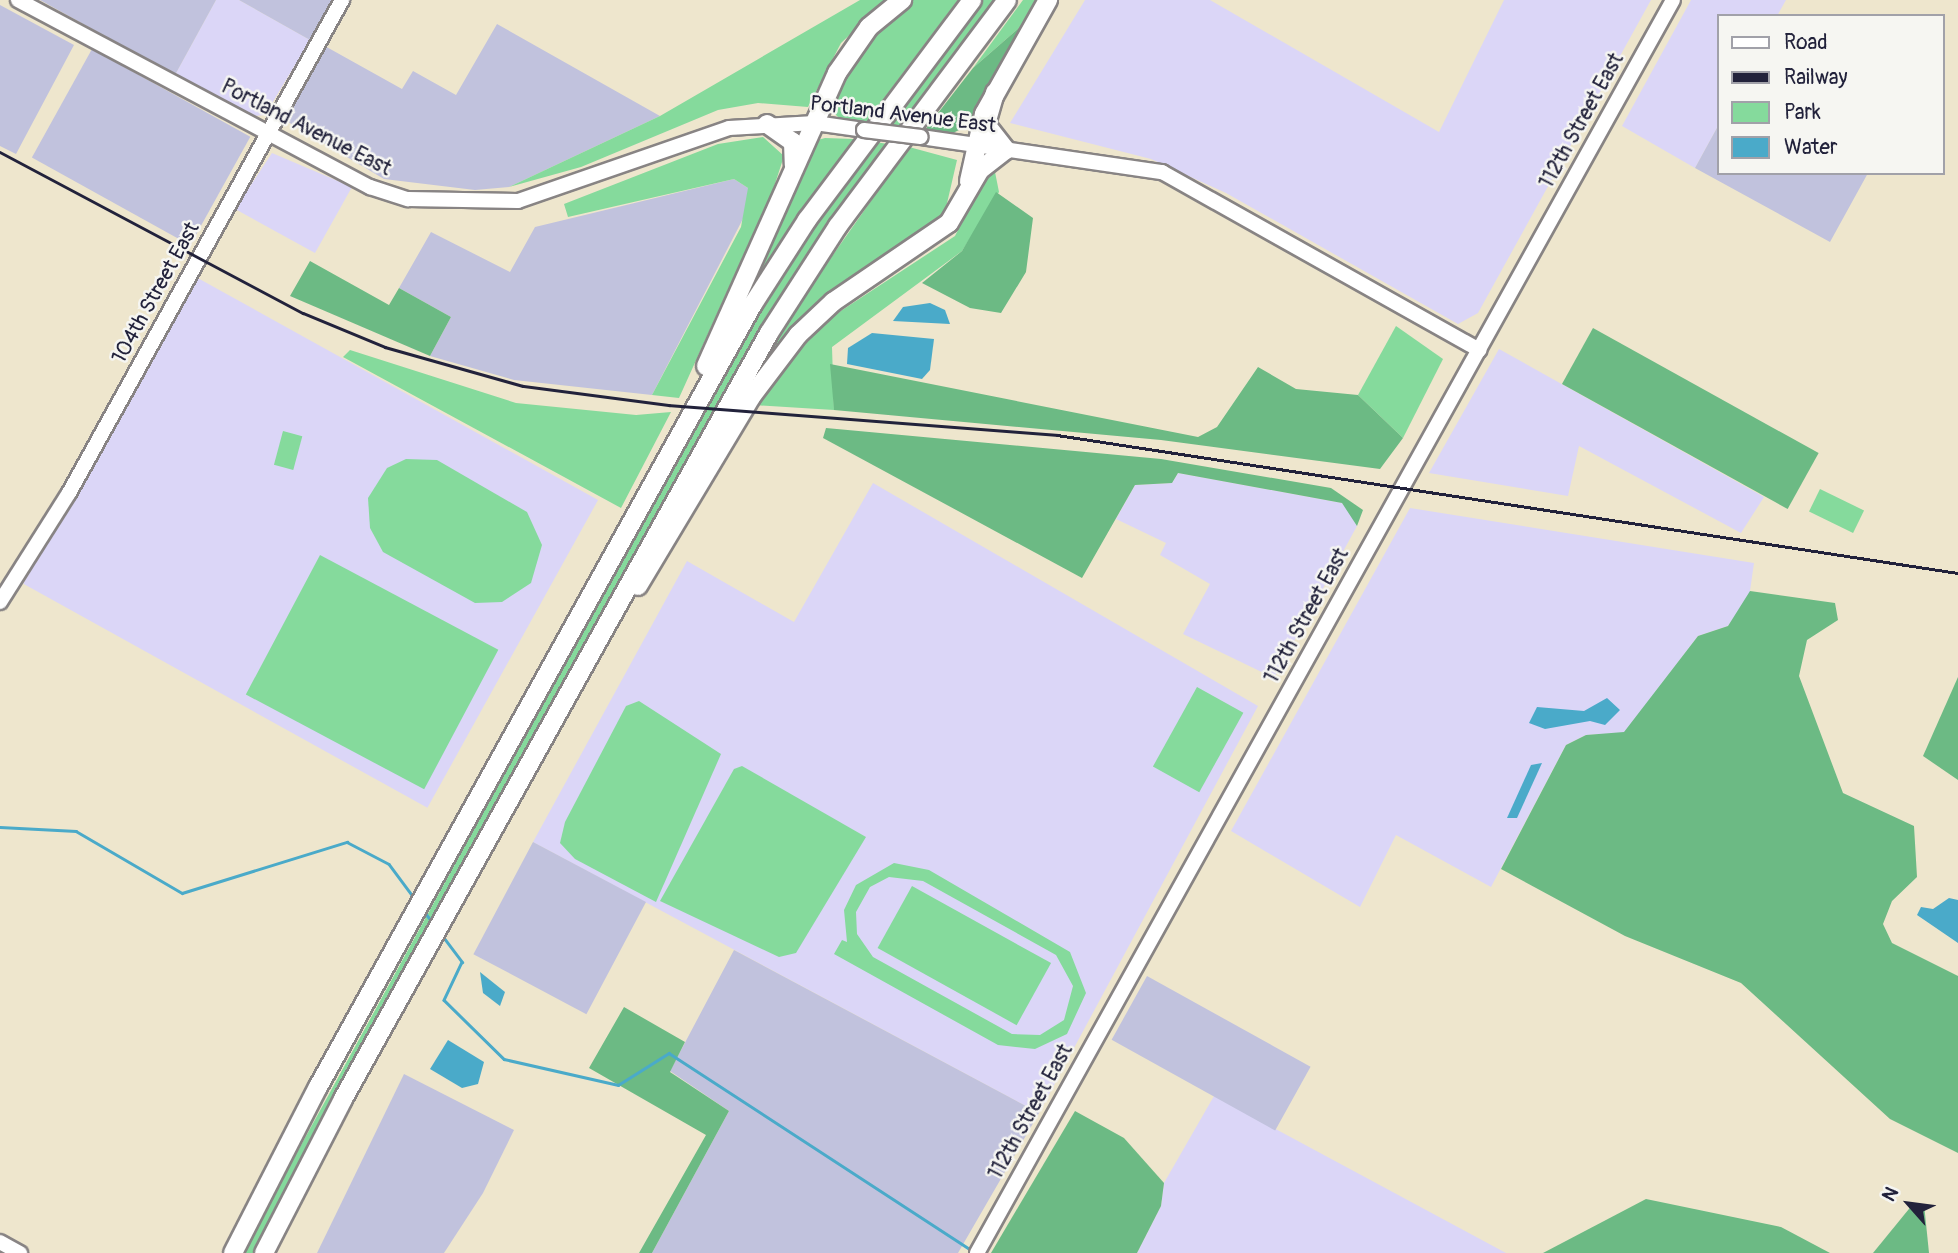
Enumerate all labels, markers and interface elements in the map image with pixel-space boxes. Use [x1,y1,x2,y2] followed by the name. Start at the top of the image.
[1716,14,1944,175] legend
[1784,29,1828,56] text: Road
[1534,49,1630,193] street label: 112th Street East
[1784,64,1848,91] text: Railway
[217,74,395,182] street label: Portland Avenue East
[808,91,998,139] street label: Portland Avenue East
[1784,99,1821,126] text: Park
[1784,134,1837,161] text: Water
[107,218,205,368] street label: 104th Street East
[1259,544,1355,688] street label: 112th Street East
[983,1040,1079,1184] street label: 112th Street East
[1874,1169,1944,1239] north arrow
[1877,1183,1904,1205] text: N

